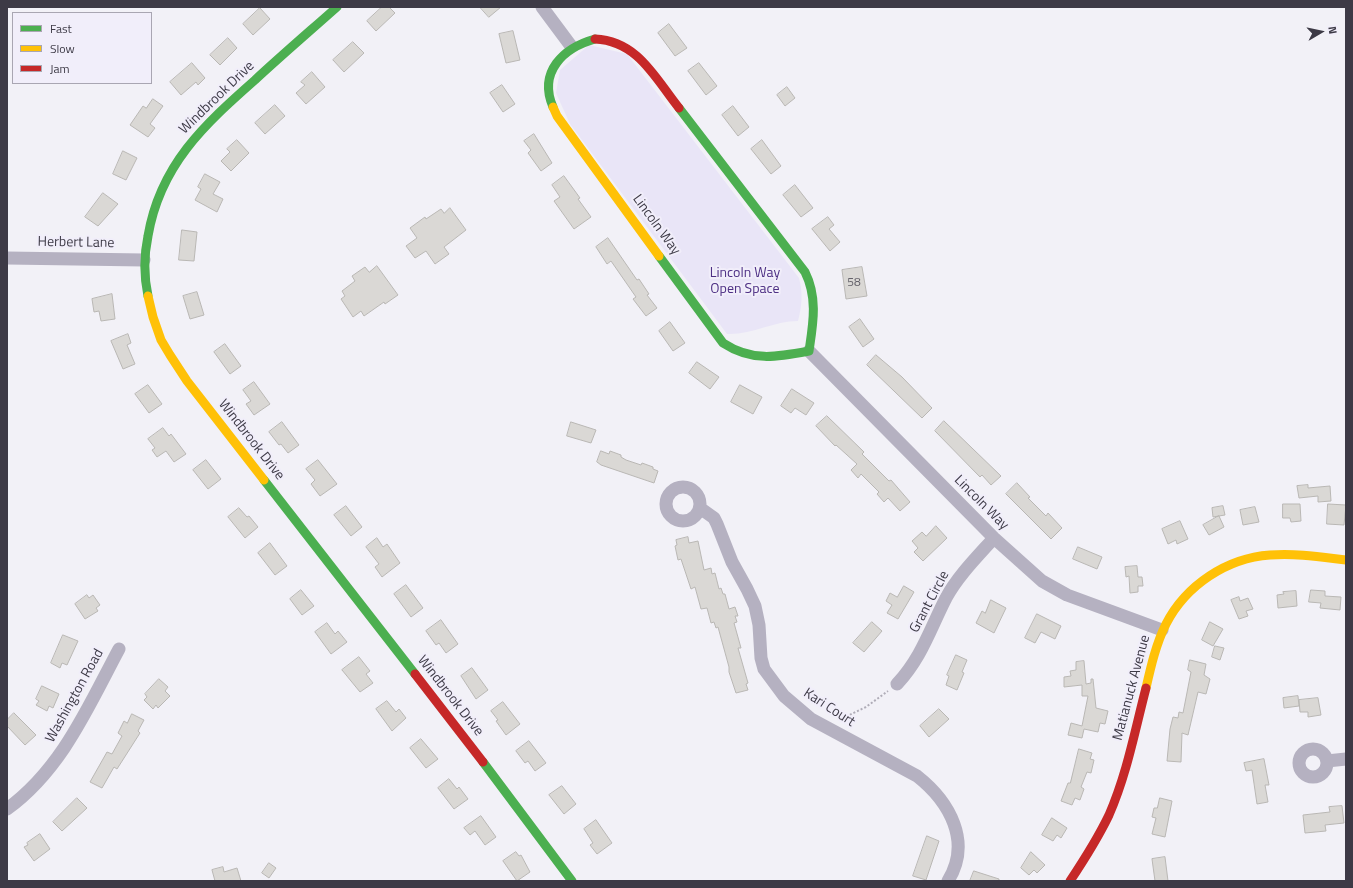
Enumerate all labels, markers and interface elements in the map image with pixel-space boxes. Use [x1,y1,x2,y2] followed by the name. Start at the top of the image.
[12,12,152,84] legend
[1301,12,1341,52] north arrow
[50,19,72,38] text: Fast
[1324,25,1341,35] text: N
[50,39,75,58] text: Slow
[176,58,258,138] street label: Windbrook Drive
[50,59,70,78] text: Jam
[629,192,683,258] street label: Lincoln Way
[37,234,115,252] street label: Herbert Lane
[710,266,780,298] park label: Lincoln Way Open Space
[847,276,861,290] house number: 58
[214,396,288,484] street label: Windbrook Drive
[950,472,1012,534] street label: Lincoln Way
[907,568,953,636] street label: Grant Circle
[1110,633,1154,743] street label: Matianuck Avenue
[42,646,108,746] street label: Washington Road
[413,652,487,740] street label: Windbrook Drive
[800,685,858,731] street label: Kari Court

